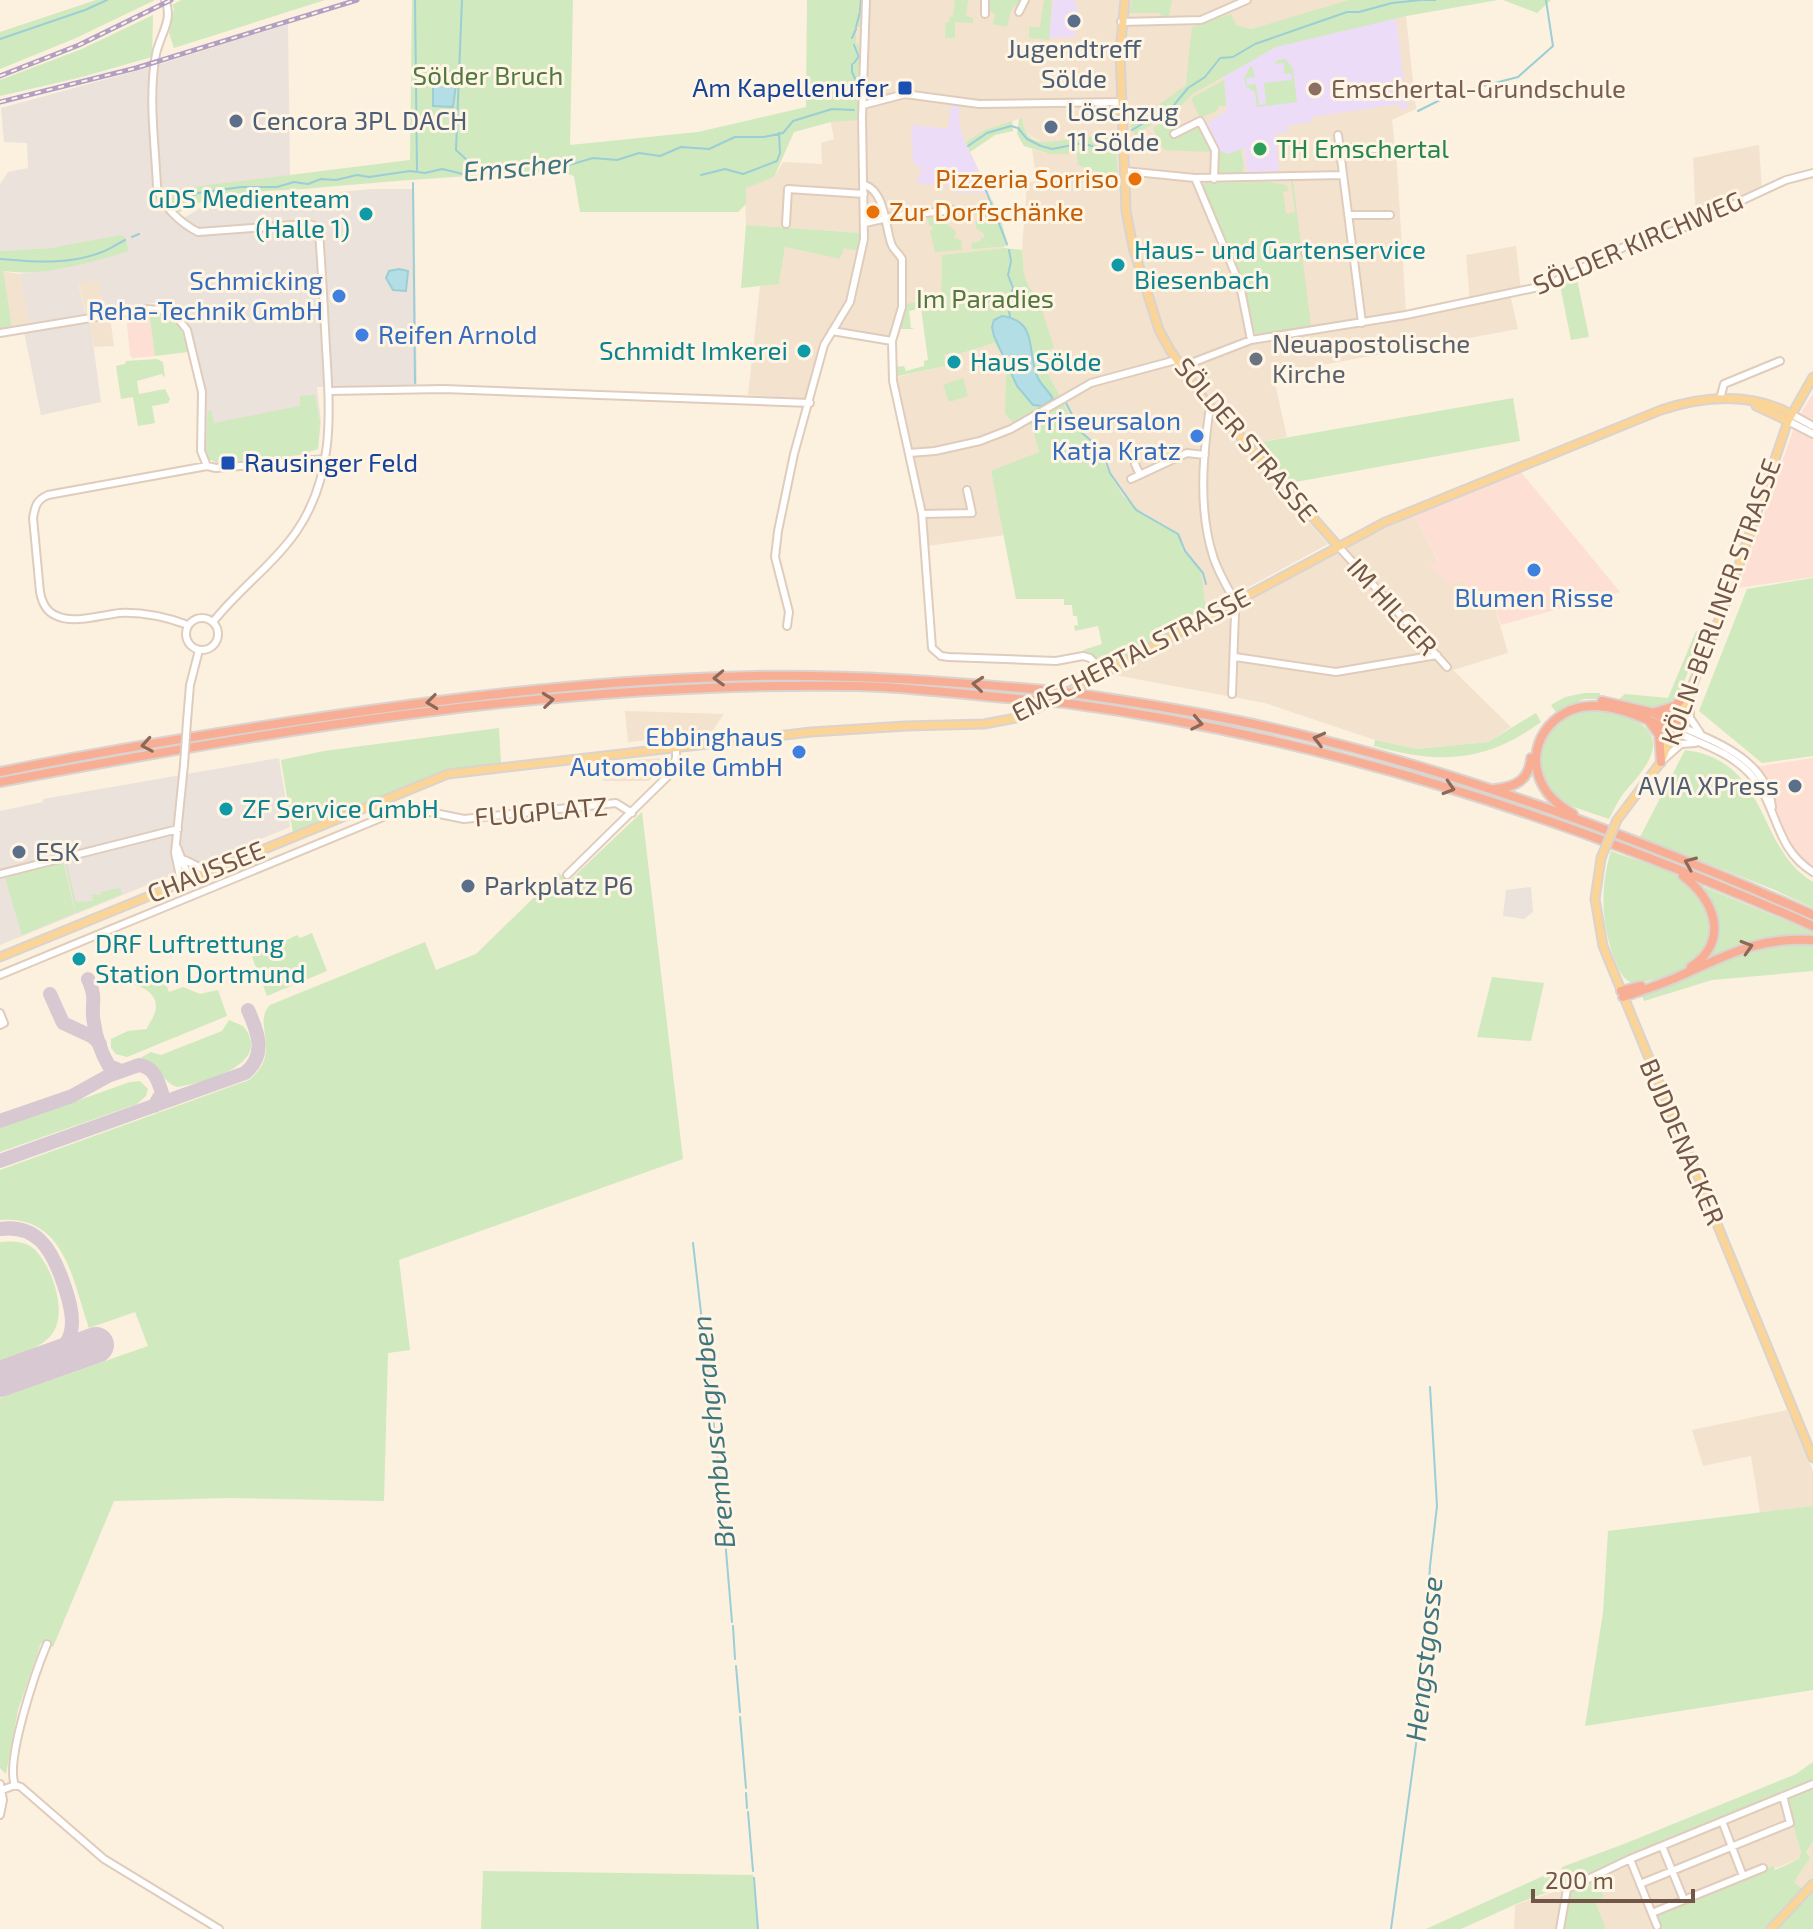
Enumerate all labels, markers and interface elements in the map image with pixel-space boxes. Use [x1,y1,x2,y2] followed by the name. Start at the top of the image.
[1065,12,1083,30] marker: Jugendtreff Sölde
[1007,32,1142,93] place label: Jugendtreff Sölde
[413,59,563,90] park label: Sölder Bruch
[692,71,889,102] place label: Am Kapellenufer
[1331,72,1626,103] place label: Emschertal-Grundschule
[896,79,914,97] marker: Am Kapellenufer
[1306,80,1324,98] marker: Emschertal-Grundschule
[1067,95,1179,156] place label: Löschzug 11 Sölde
[252,104,467,135] place label: Cencora 3PL DACH
[227,112,245,130] marker: Cencora 3PL DACH
[1042,118,1060,136] marker: Löschzug 11 Sölde
[1276,132,1449,163] place label: TH Emschertal
[1251,140,1269,158] marker: TH Emschertal
[462,144,575,188] water label: Emscher
[935,162,1119,193] place label: Pizzeria Sorriso
[1126,170,1144,188] marker: Pizzeria Sorriso
[148,182,350,243] place label: GDS Medienteam (Halle 1)
[1528,183,1747,300] street label: SÖLDER KIRCHWEG
[889,195,1084,226] place label: Zur Dorfschänke
[864,203,882,221] marker: Zur Dorfschänke
[357,205,375,223] marker: GDS Medienteam (Halle 1)
[1134,233,1426,294] place label: Haus- und Gartenservice Biesenbach
[1109,256,1127,274] marker: Haus- und Gartenservice Biesenbach
[88,264,323,325] place label: Schmicking Reha-Technik GmbH
[916,282,1054,313] park label: Im Paradies
[330,287,348,305] marker: Schmicking Reha-Technik GmbH
[378,318,537,349] place label: Reifen Arnold
[353,326,371,344] marker: Reifen Arnold
[1272,327,1470,388] place label: Neuapostolische Kirche
[599,334,788,365] place label: Schmidt Imkerei
[795,342,813,360] marker: Schmidt Imkerei
[970,345,1101,376] place label: Haus Sölde
[1247,350,1265,368] marker: Neuapostolische Kirche
[1169,351,1325,527] street label: SÖLDER STRASSE
[945,353,963,371] marker: Haus Sölde
[1033,404,1181,465] place label: Friseursalon Katja Kratz
[1188,427,1206,445] marker: Friseursalon Katja Kratz
[244,446,418,477] place label: Rausinger Feld
[219,454,237,472] marker: Rausinger Feld
[1653,454,1786,749] street label: KÖLN-BERLINER STRASSE
[1342,551,1445,661] street label: IM HILGER
[1525,561,1543,579] marker: Blumen Risse
[1006,580,1255,727] street label: EMSCHERTALSTRASSE
[1454,581,1614,612] place label: Blumen Risse
[712,669,725,686] one-way arrow
[971,675,984,692] one-way arrow
[542,691,555,708] one-way arrow
[425,693,439,710] one-way arrow
[1190,714,1203,731] one-way arrow
[570,720,783,781] place label: Ebbinghaus Automobile GmbH
[1312,732,1326,749] one-way arrow
[140,736,154,753] one-way arrow
[790,743,808,761] marker: Ebbinghaus Automobile GmbH
[1638,769,1779,800] place label: AVIA XPress
[1786,777,1804,795] marker: AVIA XPress
[1441,779,1455,795] one-way arrow
[473,789,609,832] street label: FLUGPLATZ
[242,792,439,823] place label: ZF Service GmbH
[217,800,235,818] marker: ZF Service GmbH
[142,833,269,908] street label: CHAUSSEE
[35,835,80,866] place label: ESK
[10,843,28,861] marker: ESK
[1684,856,1698,873] one-way arrow
[484,869,633,900] place label: Parkplatz P6
[459,877,477,895] marker: Parkplatz P6
[95,927,306,988] place label: DRF Luftrettung Station Dortmund
[1740,940,1754,956] one-way arrow
[70,950,88,968] marker: DRF Luftrettung Station Dortmund
[1634,1054,1732,1229] street label: BUDDENACKER
[683,1314,741,1550] water label: Brembuschgraben
[1397,1575,1449,1743] water label: Hengstgosse
[1533,1853,1693,1903] scale bar
[1545,1865,1614,1894] text: 200 m

